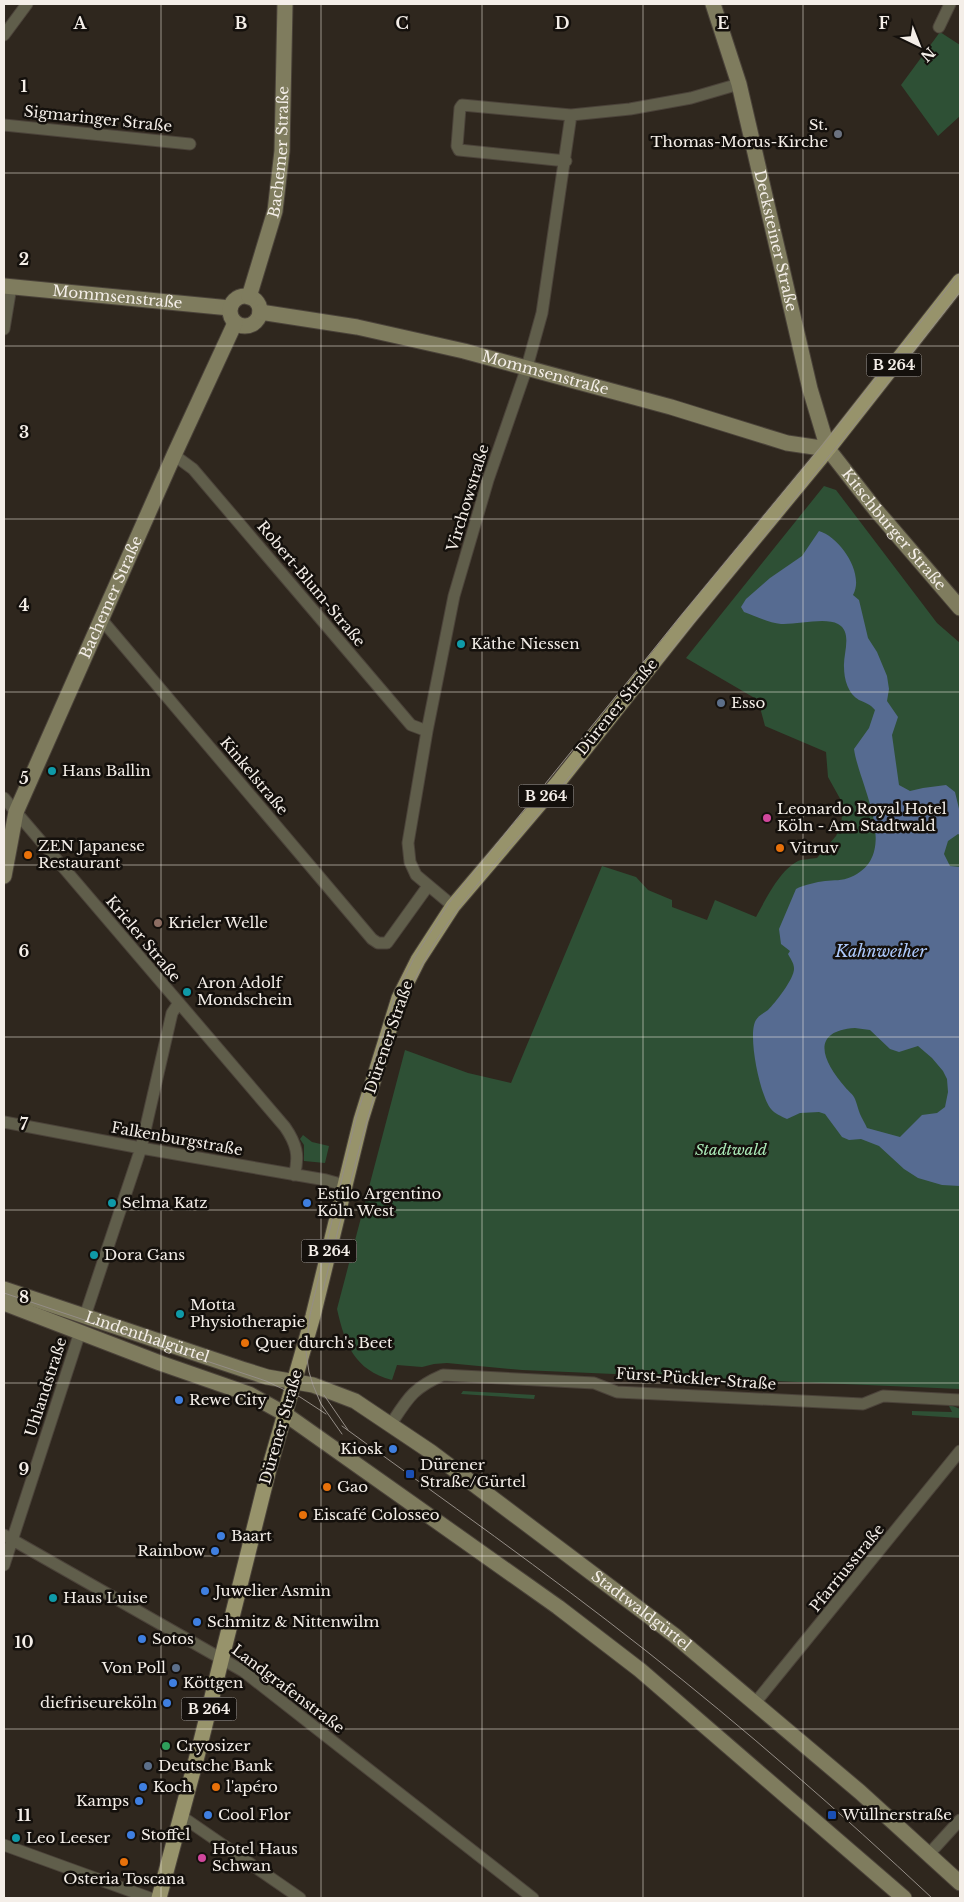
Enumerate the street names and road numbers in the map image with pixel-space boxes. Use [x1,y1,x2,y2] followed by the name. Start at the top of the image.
[263,86,292,220] street label: Bachemer Straße
[23,101,173,136] street label: Sigmaringer Straße
[750,168,802,313] street label: Decksteiner Straße
[52,281,183,312] street label: Mommsenstraße
[480,346,611,399] street label: Mommsenstraße
[866,354,922,376] road number: B 264
[442,442,493,555] street label: Virchowstraße
[838,465,951,594] street label: Kitschburger Straße
[253,517,370,651] street label: Robert-Blum-Straße
[75,533,146,661] street label: Bachemer Straße
[572,655,661,759] street label: Dürener Straße
[216,733,293,819] street label: Kinkelstraße
[518,784,574,808] road number: B 264
[102,892,185,986] street label: Krieler Straße
[360,978,417,1096] street label: Dürener Straße
[110,1118,244,1159] street label: Falkenburgstraße
[302,1240,356,1262] road number: B 264
[83,1307,212,1366] street label: Lindenthalgürtel
[20,1335,71,1439] street label: Uhlandstraße
[615,1363,777,1394] street label: Fürst-Pückler-Straße
[255,1367,306,1486] street label: Dürener Straße
[805,1520,888,1616] street label: Pfarriusstraße
[588,1566,696,1655] street label: Stadtwaldgürtel
[228,1640,348,1737] street label: Landgrafenstraße
[182,1698,236,1720] road number: B 264

